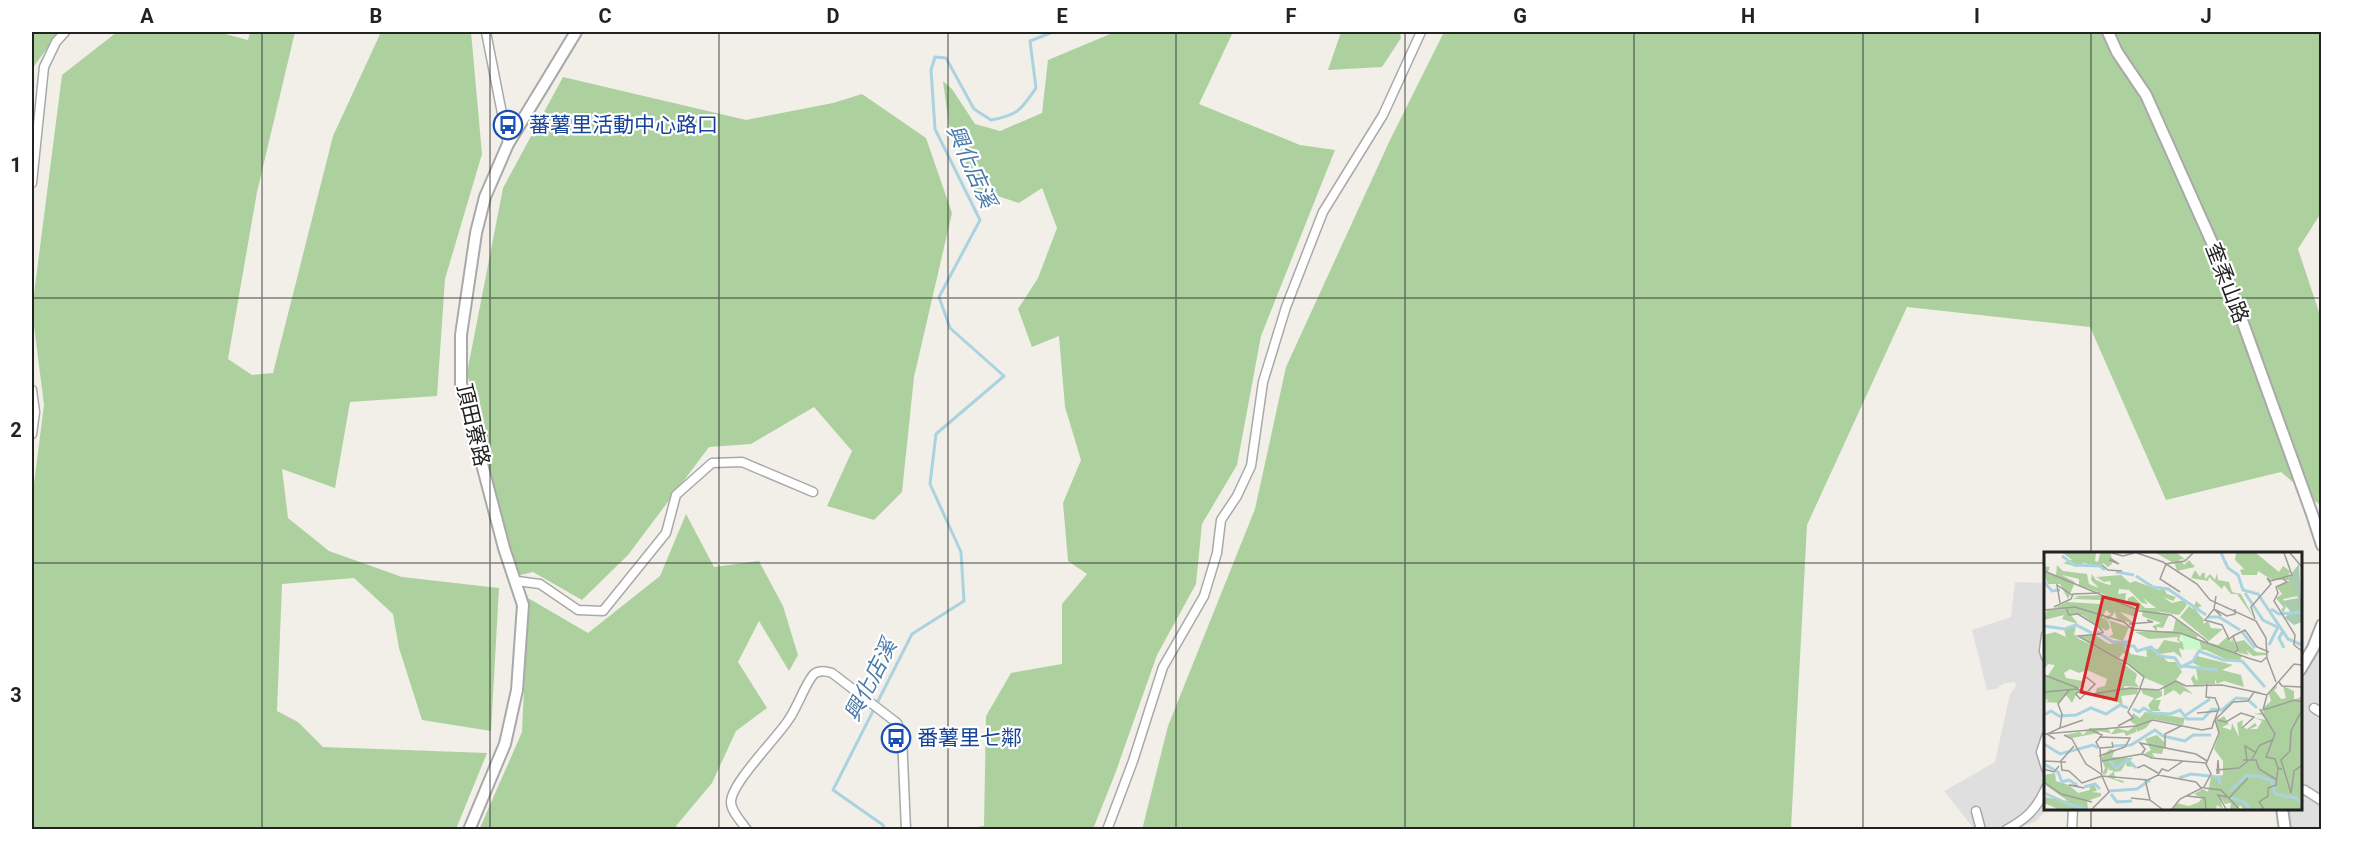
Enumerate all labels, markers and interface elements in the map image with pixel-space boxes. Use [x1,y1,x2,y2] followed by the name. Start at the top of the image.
[140,4,154,28] text: A
[370,4,382,28] text: B
[598,4,612,28] text: C
[827,4,840,28] text: D
[1056,4,1068,28] text: E
[1286,4,1297,28] text: F
[1513,4,1527,28] text: G
[1741,4,1755,28] text: H
[1974,4,1980,28] text: I
[2200,4,2212,28] text: J
[492,109,524,141] bus stop icon: 蕃薯里活動中心路口
[529,113,718,137] place label: 蕃薯里活動中心路口
[942,121,1002,214] water label: 興化店溪
[10,153,22,177] text: 1
[2201,239,2253,327] street label: 奎柔山路
[452,381,494,469] street label: 頂田寮路
[10,418,22,442] text: 2
[2044,552,2302,810] inset map
[839,633,903,725] water label: 興化店溪
[10,683,22,707] text: 3
[880,722,912,754] bus stop icon: 番薯里七鄰
[917,726,1022,750] place label: 番薯里七鄰

